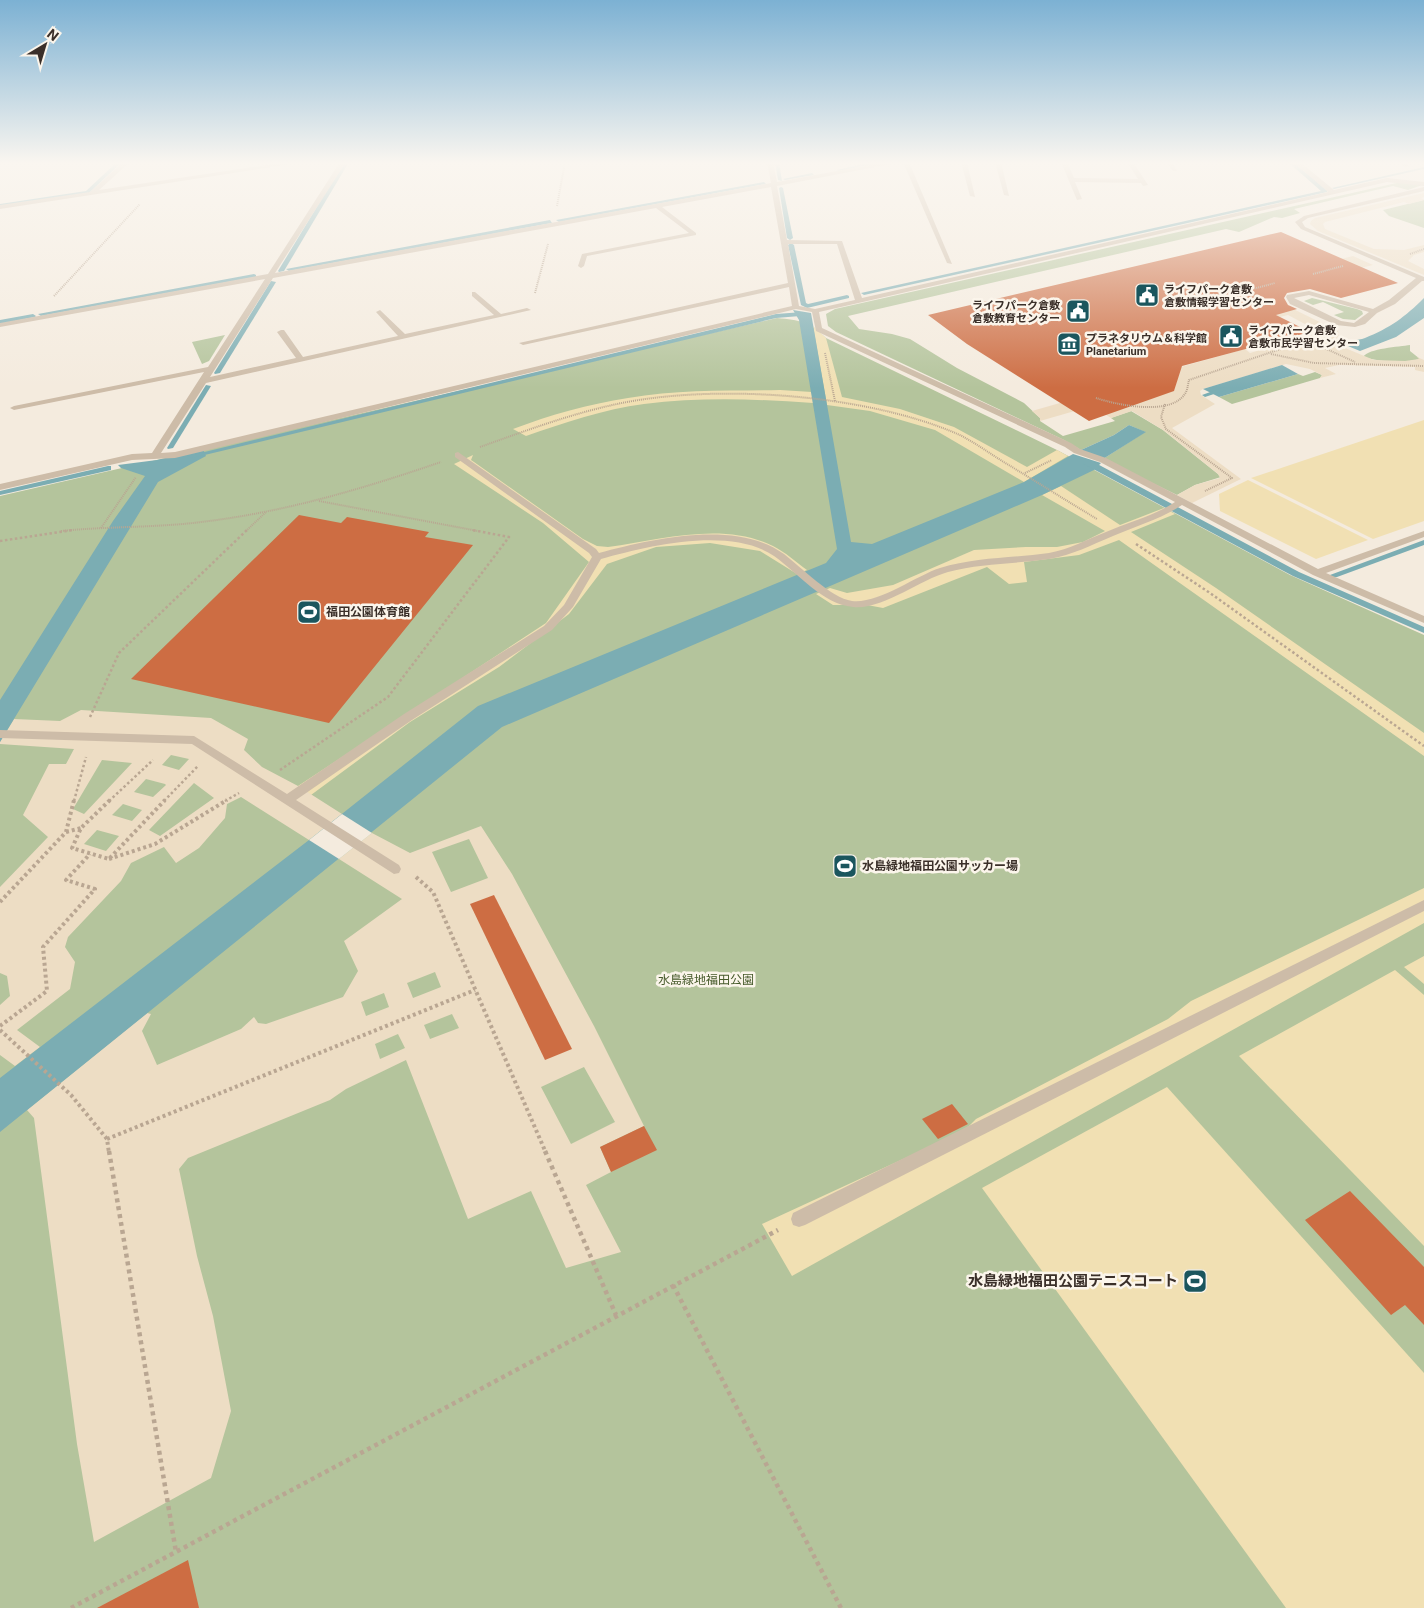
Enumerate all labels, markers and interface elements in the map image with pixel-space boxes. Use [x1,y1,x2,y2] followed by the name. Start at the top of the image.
[20,20,70,70] north arrow
[44,25,62,44] text: N
[1134,282,1160,308] public building icon: ライフパーク倉敷 倉敷情報学習センター
[1164,283,1274,309] place label: ライフパーク倉敷 倉敷情報学習センター
[1065,298,1091,324] public building icon: ライフパーク倉敷 倉敷教育センター
[972,299,1061,325] place label: ライフパーク倉敷 倉敷教育センター
[1218,323,1244,349] public building icon: ライフパーク倉敷 倉敷市民学習センター
[1248,324,1358,350] place label: ライフパーク倉敷 倉敷市民学習センター
[1056,331,1082,357] museum icon: プラネタリウム＆科学館 Planetarium
[1086,332,1207,358] place label: プラネタリウム＆科学館 Planetarium
[296,599,322,625] sports icon: 福田公園体育館
[326,605,410,619] place label: 福田公園体育館
[832,853,858,879] sports icon: 水島緑地福田公園サッカー場
[862,859,1018,873] place label: 水島緑地福田公園サッカー場
[658,973,754,987] park label: 水島緑地福田公園
[1182,1268,1208,1294] sports icon: 水島緑地福田公園テニスコート
[968,1272,1178,1290] place label: 水島緑地福田公園テニスコート

